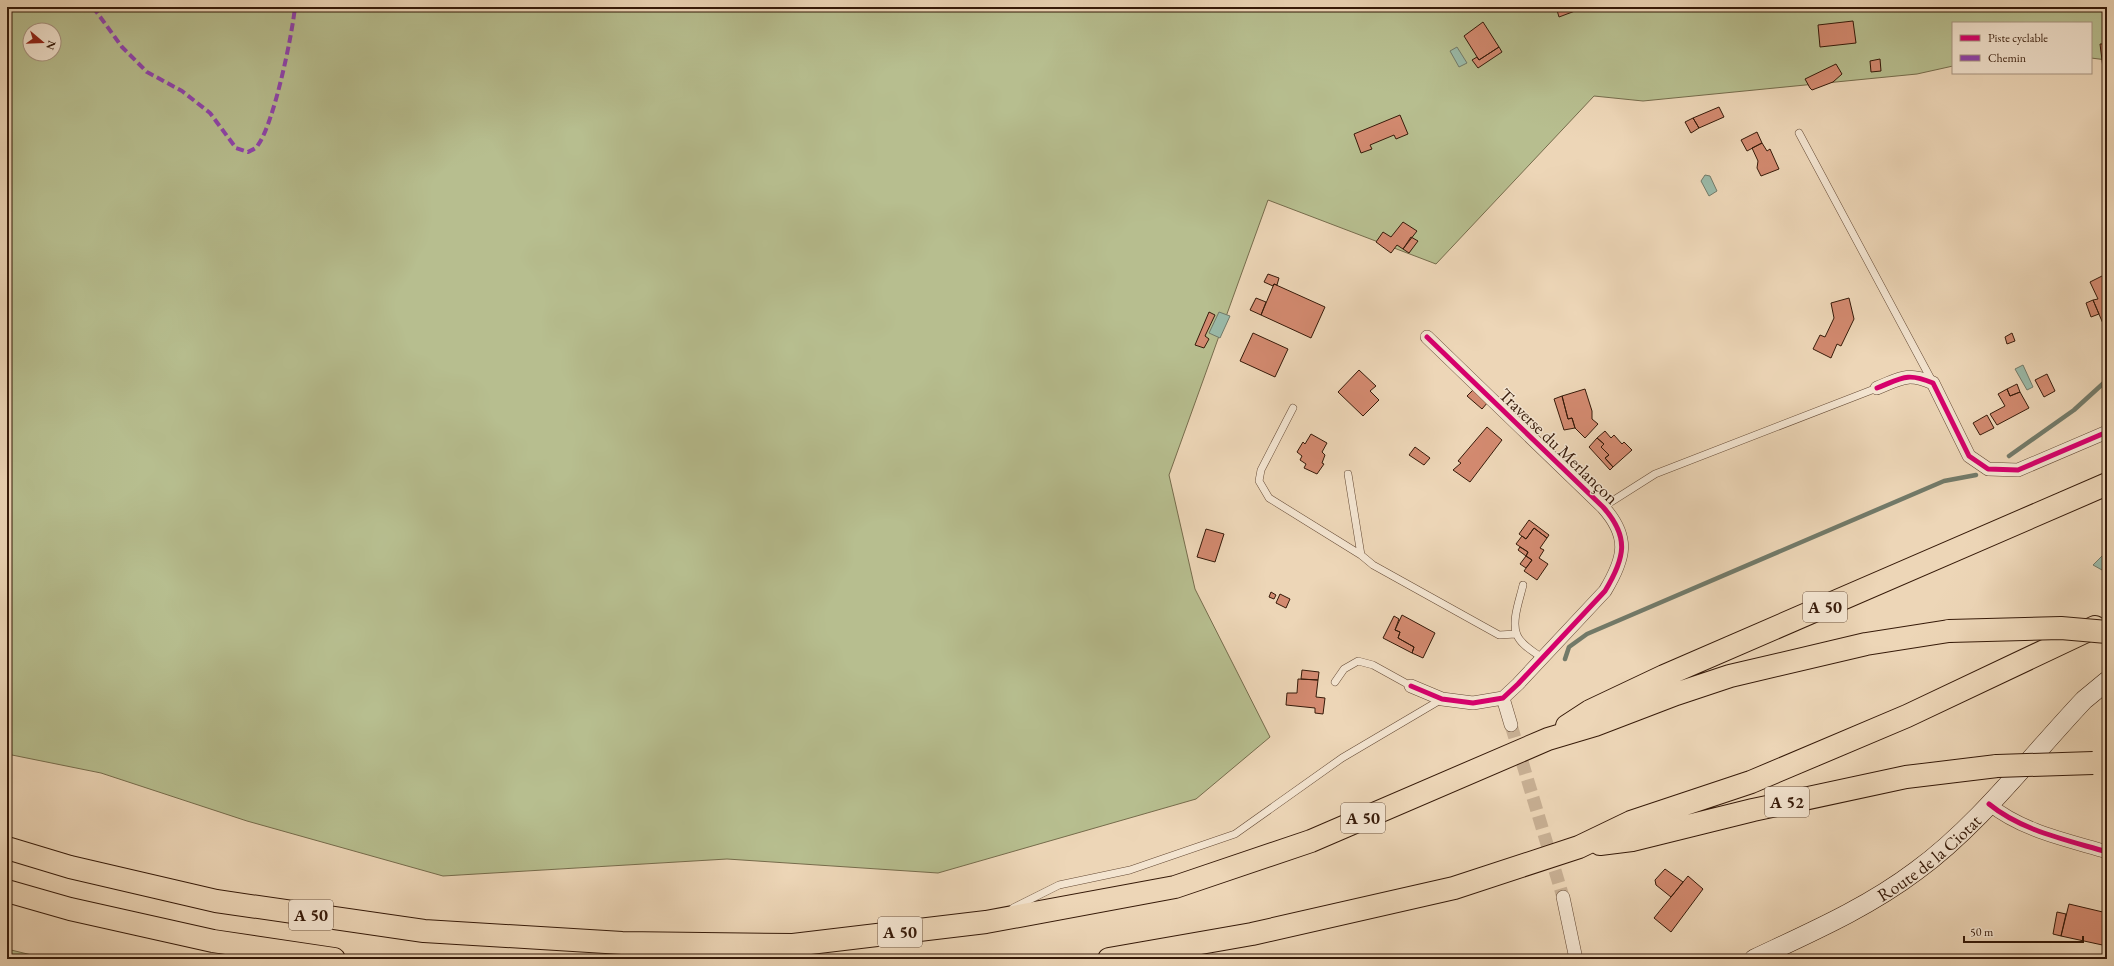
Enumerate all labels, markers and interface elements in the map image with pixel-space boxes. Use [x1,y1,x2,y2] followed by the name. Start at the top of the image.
[22,22,62,62] north arrow
[1952,22,2092,74] legend
[1988,30,2048,46] text: Piste cyclable
[43,39,60,52] text: N
[1988,50,2027,66] text: Chemin
[1494,383,1624,509] street label: Traverse du Merlançon
[1803,592,1847,622] road number: A 50
[1765,787,1809,817] road number: A 52
[1341,803,1385,833] road number: A 50
[1872,809,1986,906] street label: Route de la Ciotat
[289,900,333,930] road number: A 50
[878,917,922,947] road number: A 50
[1964,918,2083,944] scale bar
[1970,924,1994,940] text: 50 m

